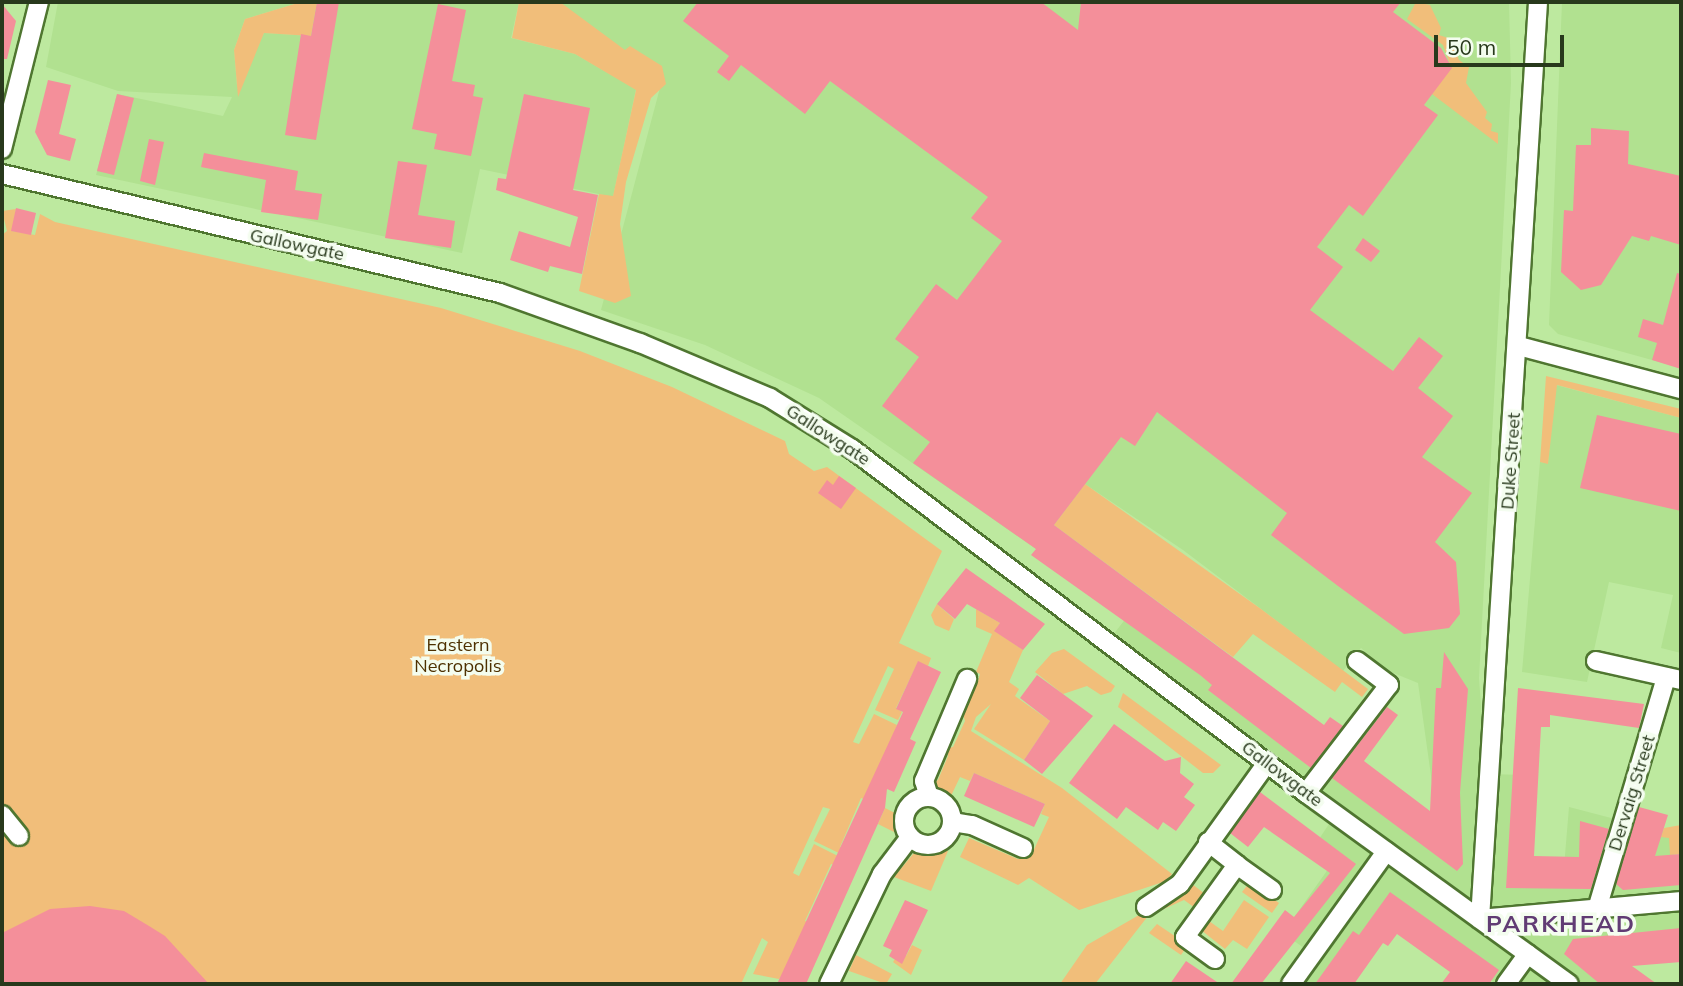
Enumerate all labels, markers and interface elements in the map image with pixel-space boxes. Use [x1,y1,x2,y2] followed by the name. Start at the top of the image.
[1438,21,1568,65] scale bar
[1447,34,1496,60] text: 50 m
[248,224,346,266] street label: Gallowgate
[782,400,874,470] street label: Gallowgate
[1497,412,1525,510] street label: Duke Street
[414,635,502,678] park label: Eastern Necropolis
[1604,732,1660,854] street label: Dervaig Street
[1237,737,1327,811] street label: Gallowgate
[1487,910,1635,938] district label: PARKHEAD

